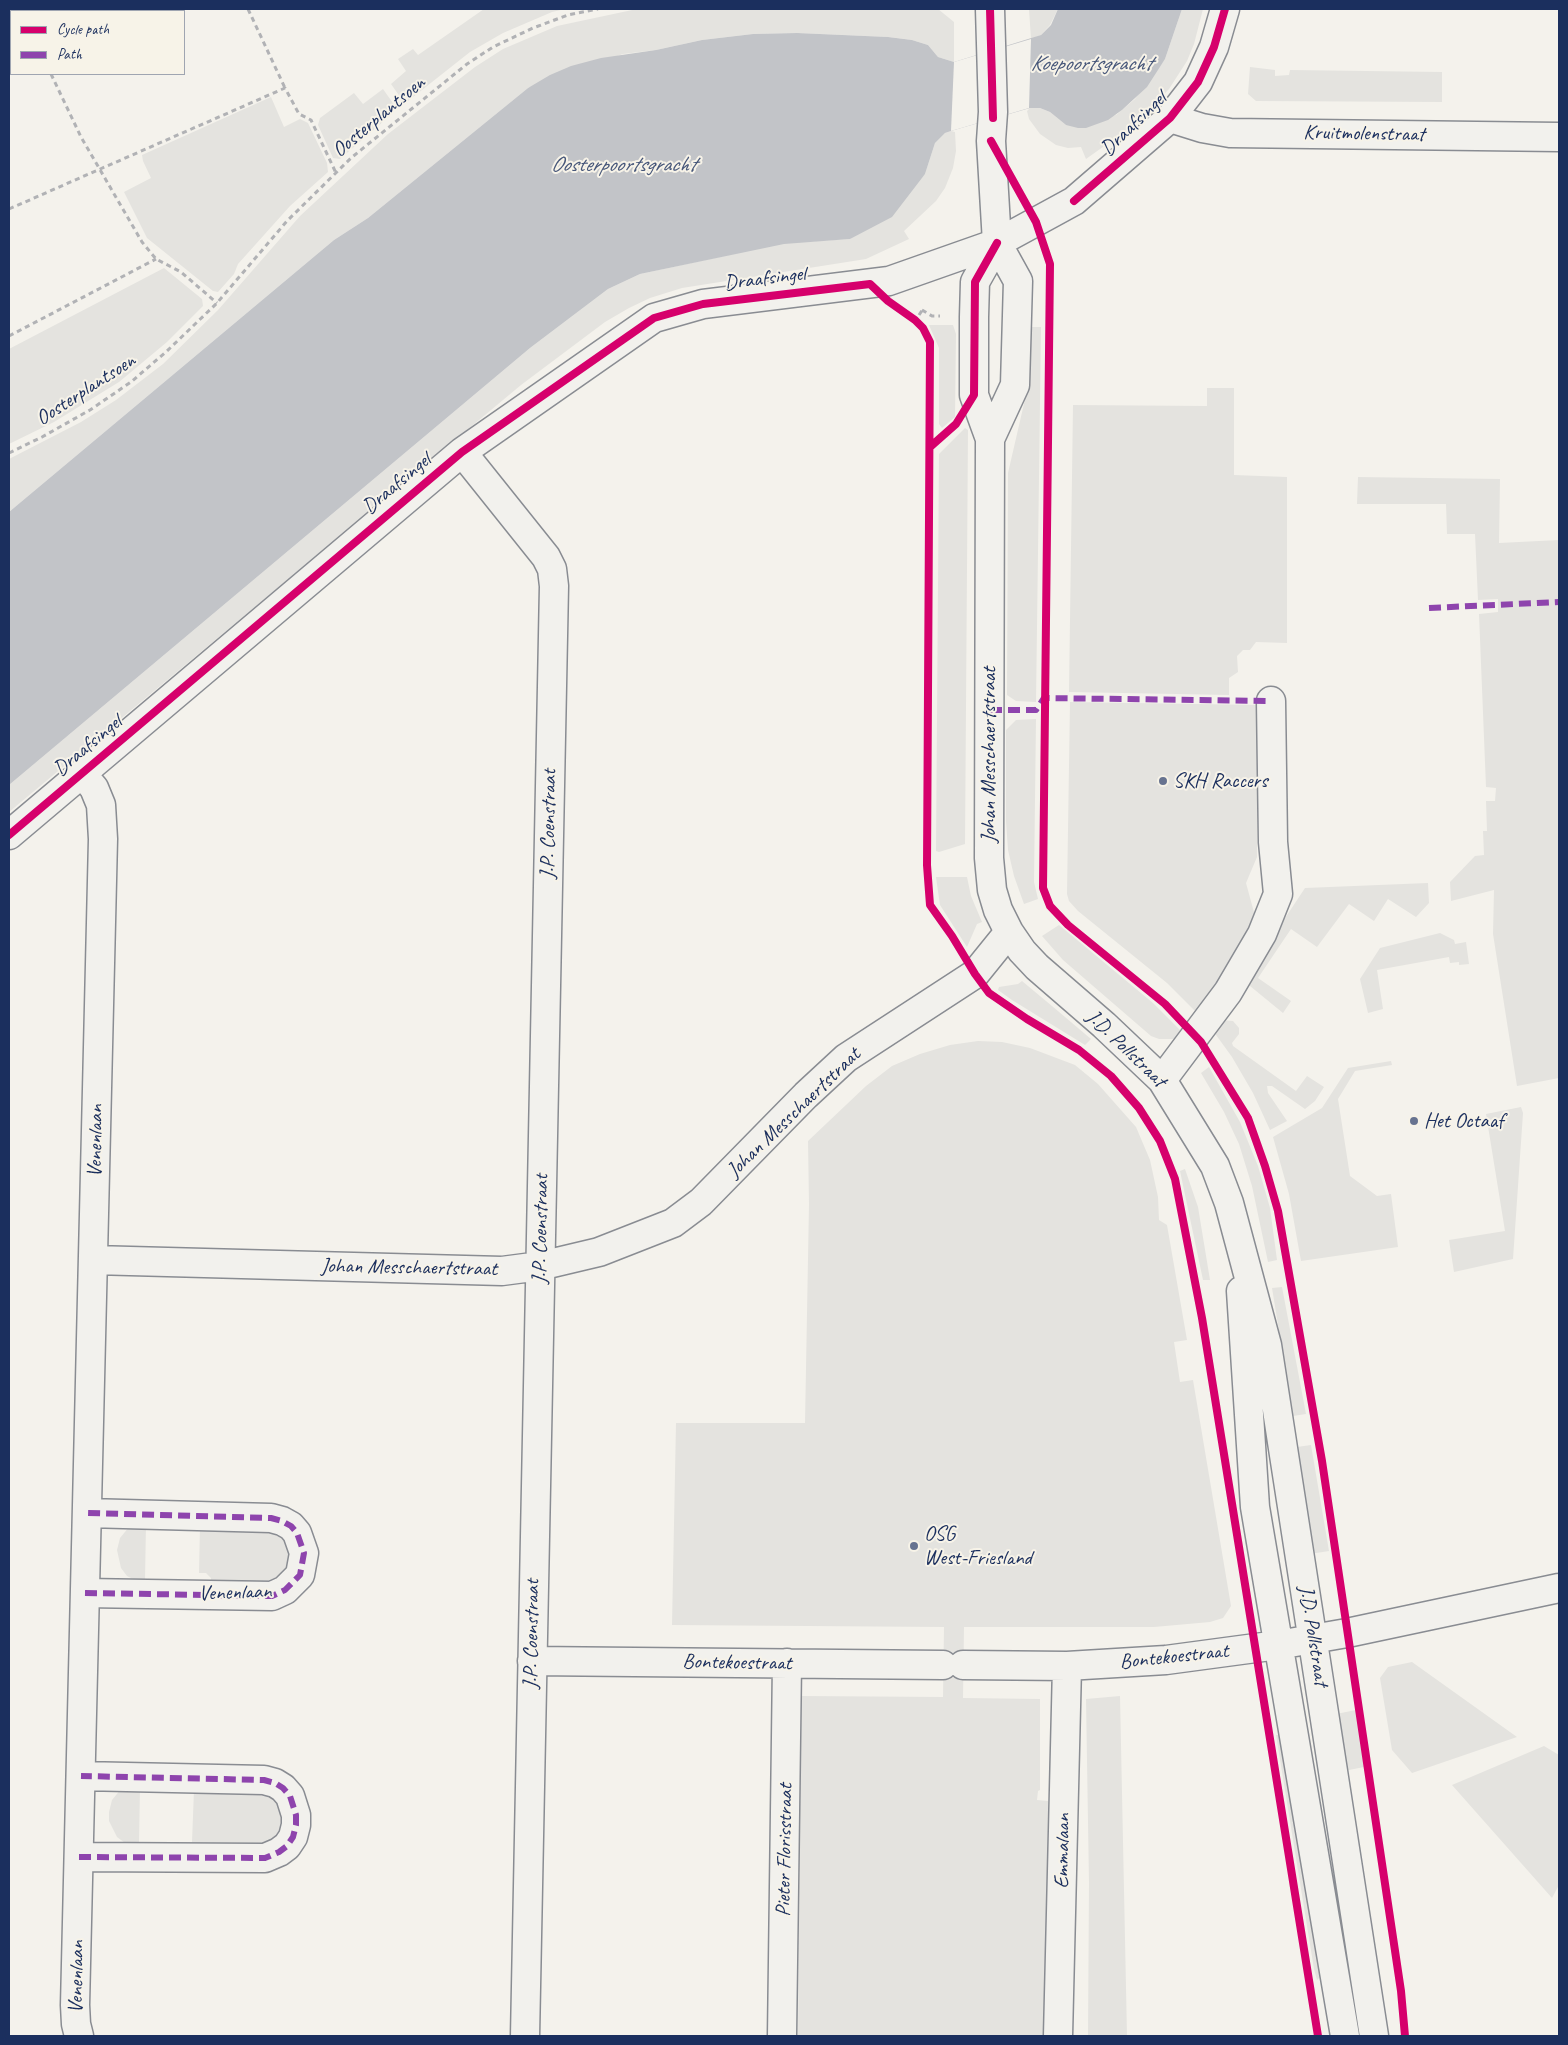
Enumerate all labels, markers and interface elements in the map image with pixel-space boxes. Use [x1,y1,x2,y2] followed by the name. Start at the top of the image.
[10,10,185,75] legend
[57,20,109,39] text: Cycle path
[57,45,82,64] text: Path
[1031,51,1151,77] water label: Koepoortsgracht
[327,71,431,163] street label: Oosterplantsoen
[1096,86,1172,162] street label: Draafsingel
[1303,120,1425,148] street label: Kruitmolenstraat
[551,152,695,178] water label: Oosterpoortsgracht
[723,262,807,296] street label: Draafsingel
[31,348,141,432] street label: Oosterplantsoen
[358,448,436,520] street label: Draafsingel
[976,667,1002,843] street label: Johan Messchaertstraat
[49,710,127,782] street label: Draafsingel
[1173,768,1267,794] place label: SKH Raccers
[535,769,563,879] street label: J.P. Coenstraat
[1157,775,1169,787] marker: SKH Raccers
[1081,1005,1171,1093] street label: J.D. Pollstraat
[722,1043,866,1183] street label: Johan Messchaertstraat
[83,1104,109,1178] street label: Venenlaan
[1424,1108,1503,1134] place label: Het Octaaf
[1408,1115,1420,1127] marker: Het Octaaf
[527,1174,555,1284] street label: J.P. Coenstraat
[321,1254,497,1282] street label: Johan Messchaertstraat
[924,1521,1032,1571] place label: OSG West-Friesland
[908,1540,920,1552] marker: OSG West-Friesland
[198,1579,272,1607] street label: Venenlaan
[518,1579,546,1689] street label: J.P. Coenstraat
[1293,1584,1333,1688] street label: J.D. Pollstraat
[1118,1639,1230,1675] street label: Bontekoestraat
[682,1649,792,1677] street label: Bontekoestraat
[771,1783,799,1917] street label: Pieter Florisstraat
[1050,1813,1076,1889] street label: Emmalaan
[64,1940,90,2014] street label: Venenlaan

